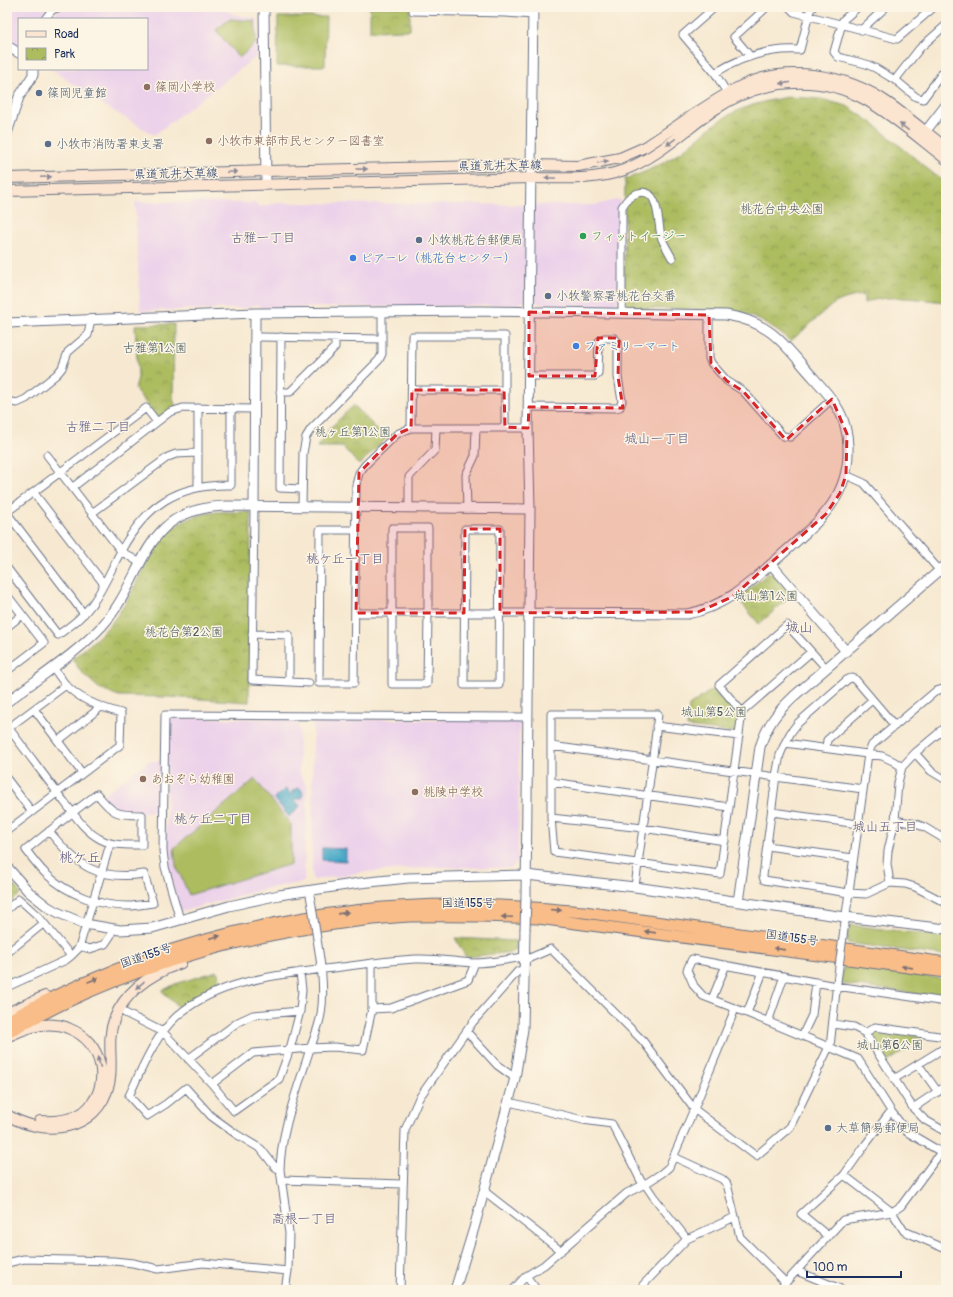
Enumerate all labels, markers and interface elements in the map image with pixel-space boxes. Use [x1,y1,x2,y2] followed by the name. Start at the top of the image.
[18,18,148,70] legend
[54,27,79,42] text: Road
[54,47,75,62] text: Park
[155,80,215,95] place label: 篠岡小学校
[779,80,791,87] one-way arrow
[142,82,152,92] marker: 篠岡小学校
[47,86,107,101] place label: 篠岡児童館
[34,88,44,98] marker: 篠岡児童館
[898,123,909,131] one-way arrow
[217,134,385,149] place label: 小牧市東部市民センター図書室
[204,136,214,146] marker: 小牧市東部市民センター図書室
[56,137,164,152] place label: 小牧市消防署東支署
[666,138,677,146] one-way arrow
[43,139,53,149] marker: 小牧市消防署東支署
[458,158,542,174] street label: 県道荒井大草線
[597,159,610,165] one-way arrow
[134,166,218,182] street label: 県道荒井大草線
[356,166,369,172] one-way arrow
[226,168,238,175] one-way arrow
[40,174,53,180] one-way arrow
[543,175,556,181] one-way arrow
[740,202,824,217] park label: 桃花台中央公園
[591,229,686,244] place label: フィットイージー
[230,230,296,246] district label: 古雅一丁目
[578,231,588,241] marker: フィットイージー
[427,233,523,248] place label: 小牧桃花台郵便局
[414,235,424,245] marker: 小牧桃花台郵便局
[361,251,516,266] place label: ピアーレ（桃花台センター）
[348,253,358,263] marker: ピアーレ（桃花台センター）
[556,289,676,304] place label: 小牧警察署桃花台交番
[543,291,553,301] marker: 小牧警察署桃花台交番
[584,339,680,354] place label: ファミリーマート
[123,341,187,356] park label: 古雅第1公園
[571,341,581,351] marker: ファミリーマート
[65,419,131,435] district label: 古雅二丁目
[315,425,391,440] park label: 桃ヶ丘第1公園
[624,431,690,447] district label: 城山一丁目
[306,551,384,567] district label: 桃ケ丘一丁目
[734,589,798,604] park label: 城山第1公園
[785,619,813,636] district label: 城山
[145,625,223,640] park label: 桃花台第2公園
[681,705,747,720] park label: 城山第5公園
[151,772,235,787] place label: あおぞら幼稚園
[138,774,148,784] marker: あおぞら幼稚園
[423,785,483,800] place label: 桃陵中学校
[410,787,420,797] marker: 桃陵中学校
[174,811,252,827] district label: 桃ケ丘二丁目
[852,819,918,835] district label: 城山五丁目
[59,849,101,866] district label: 桃ケ丘
[441,896,495,911] street label: 国道155号
[550,907,562,913] one-way arrow
[337,910,349,916] one-way arrow
[501,913,513,920] one-way arrow
[764,927,820,949] street label: 国道155号
[644,929,656,935] one-way arrow
[209,934,221,940] one-way arrow
[118,940,174,972] street label: 国道155号
[772,946,785,952] one-way arrow
[901,964,913,970] one-way arrow
[87,977,98,983] one-way arrow
[136,980,145,989] one-way arrow
[857,1038,924,1053] park label: 城山第6公園
[96,1055,102,1067] one-way arrow
[836,1121,920,1136] place label: 大草簡易郵便局
[823,1123,833,1133] marker: 大草簡易郵便局
[271,1211,337,1227] district label: 高根一丁目
[807,1253,901,1279] scale bar
[813,1260,848,1275] text: 100 m

